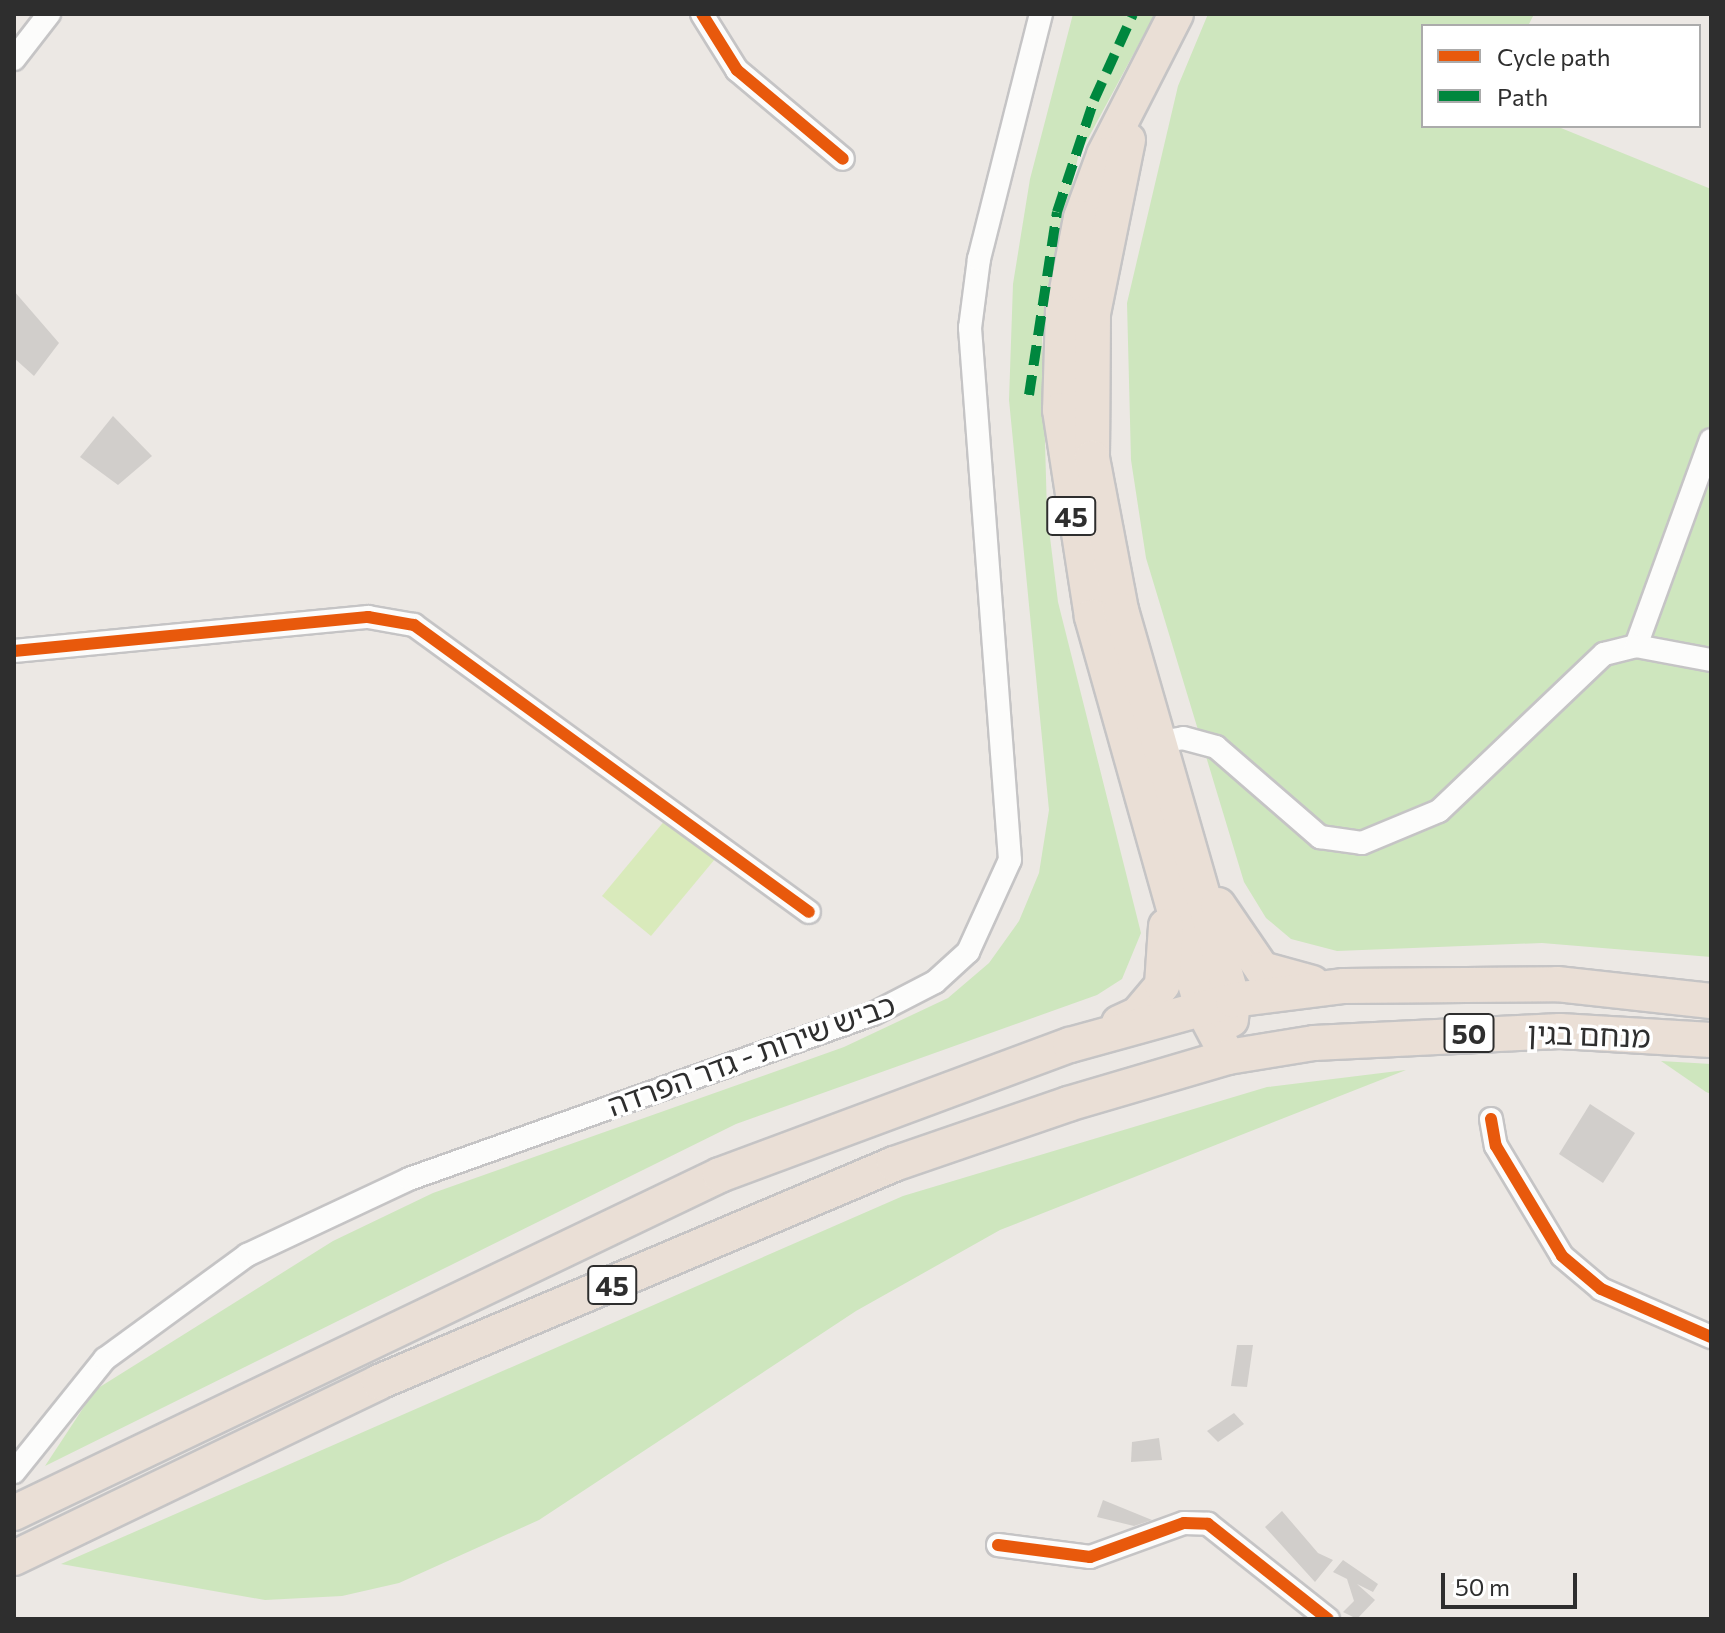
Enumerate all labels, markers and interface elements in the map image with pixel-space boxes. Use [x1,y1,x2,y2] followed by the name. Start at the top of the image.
[1421,24,1701,128] legend
[1497,42,1611,71] text: Cycle path
[1497,82,1548,111] text: Path
[1045,492,1097,540] road number: 45
[602,985,900,1123] street label: כביש שירות - גדר הפרדה
[1443,1009,1495,1057] road number: 50
[1527,1014,1651,1054] street label: מנחם בגין
[586,1261,638,1309] road number: 45
[1445,1557,1581,1607] scale bar
[1455,1572,1510,1601] text: 50 m

